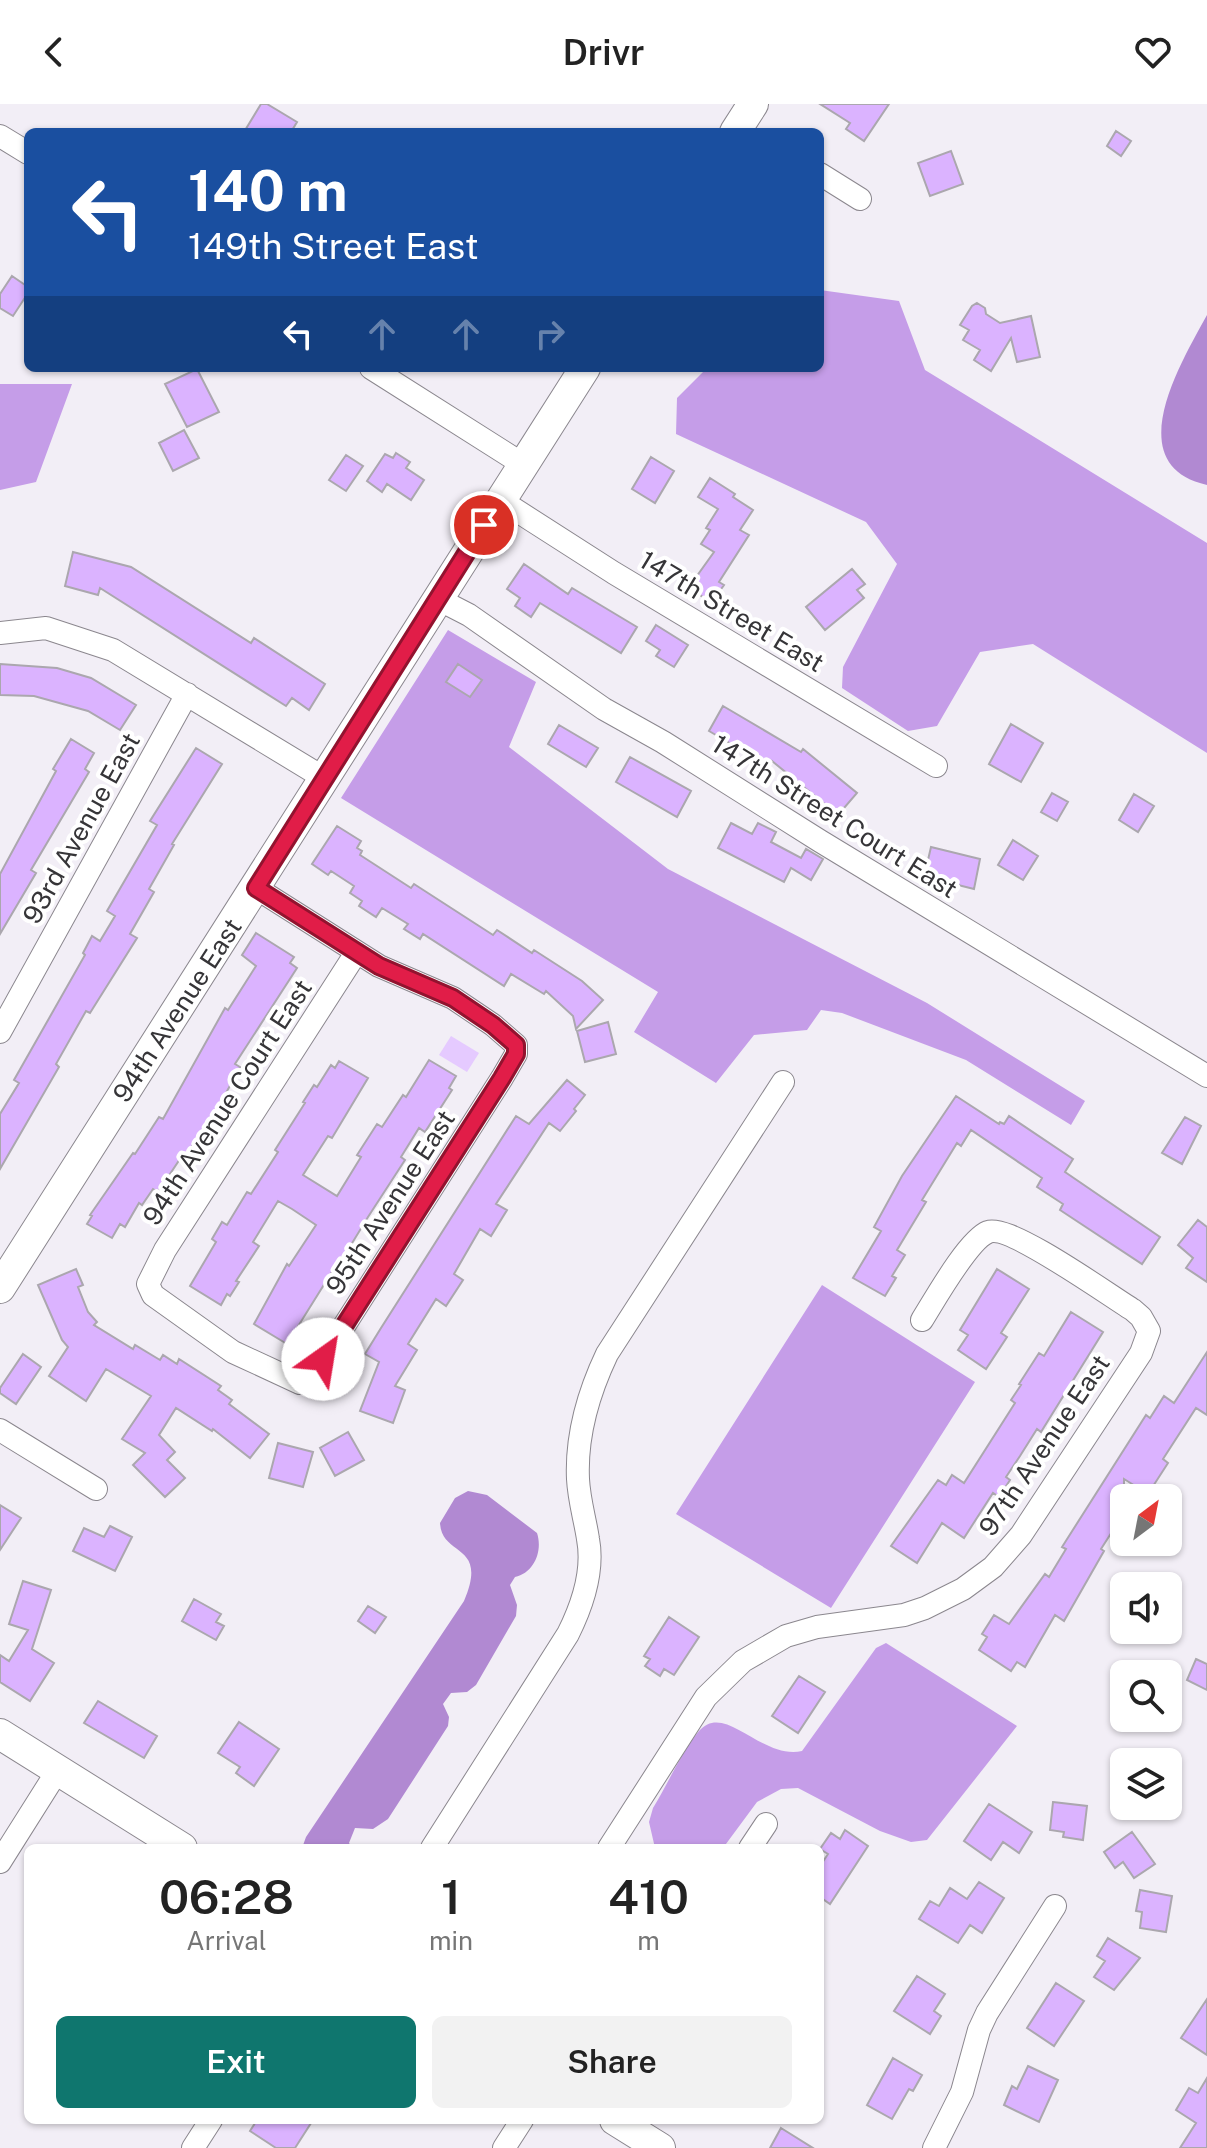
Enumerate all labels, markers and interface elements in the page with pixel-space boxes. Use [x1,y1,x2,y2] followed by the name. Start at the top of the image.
[32,30,76,74] icon: back
[1131,30,1175,74] icon: heart
[562,31,645,73] text: Drivr
[188,158,348,224] text: 140 m
[56,160,160,264] icon: left
[188,225,479,267] text: 149th Street East
[276,312,320,356] icon: left
[360,312,404,356] icon: ahead
[444,312,488,356] icon: ahead
[528,312,572,356] icon: right
[450,491,518,559] pin
[462,503,506,547] icon: arrive
[634,544,830,678] street label: 147th Street East
[16,727,146,929] street label: 93rd Avenue East
[707,728,963,904] street label: 147th Street Court East
[106,912,248,1108] street label: 94th Avenue East
[136,973,318,1231] street label: 94th Avenue Court East
[319,1104,461,1300] street label: 95th Avenue East
[281,1317,365,1401] position arrow
[972,1349,1116,1541] street label: 97th Avenue East
[1110,1484,1182,1556] north arrow
[1110,1484,1182,1820] map controls
[1110,1572,1182,1644] button: sound
[1110,1660,1182,1732] button: search
[1110,1748,1182,1820] button: layers
[159,1868,294,1925] text: 06:28
[441,1868,461,1925] text: 1
[608,1868,689,1925] text: 410
[186,1925,267,1956] text: Arrival
[429,1925,473,1956] text: min
[637,1925,660,1956] text: m
[56,2016,416,2108] button: Exit
[432,2016,792,2108] button: Share

